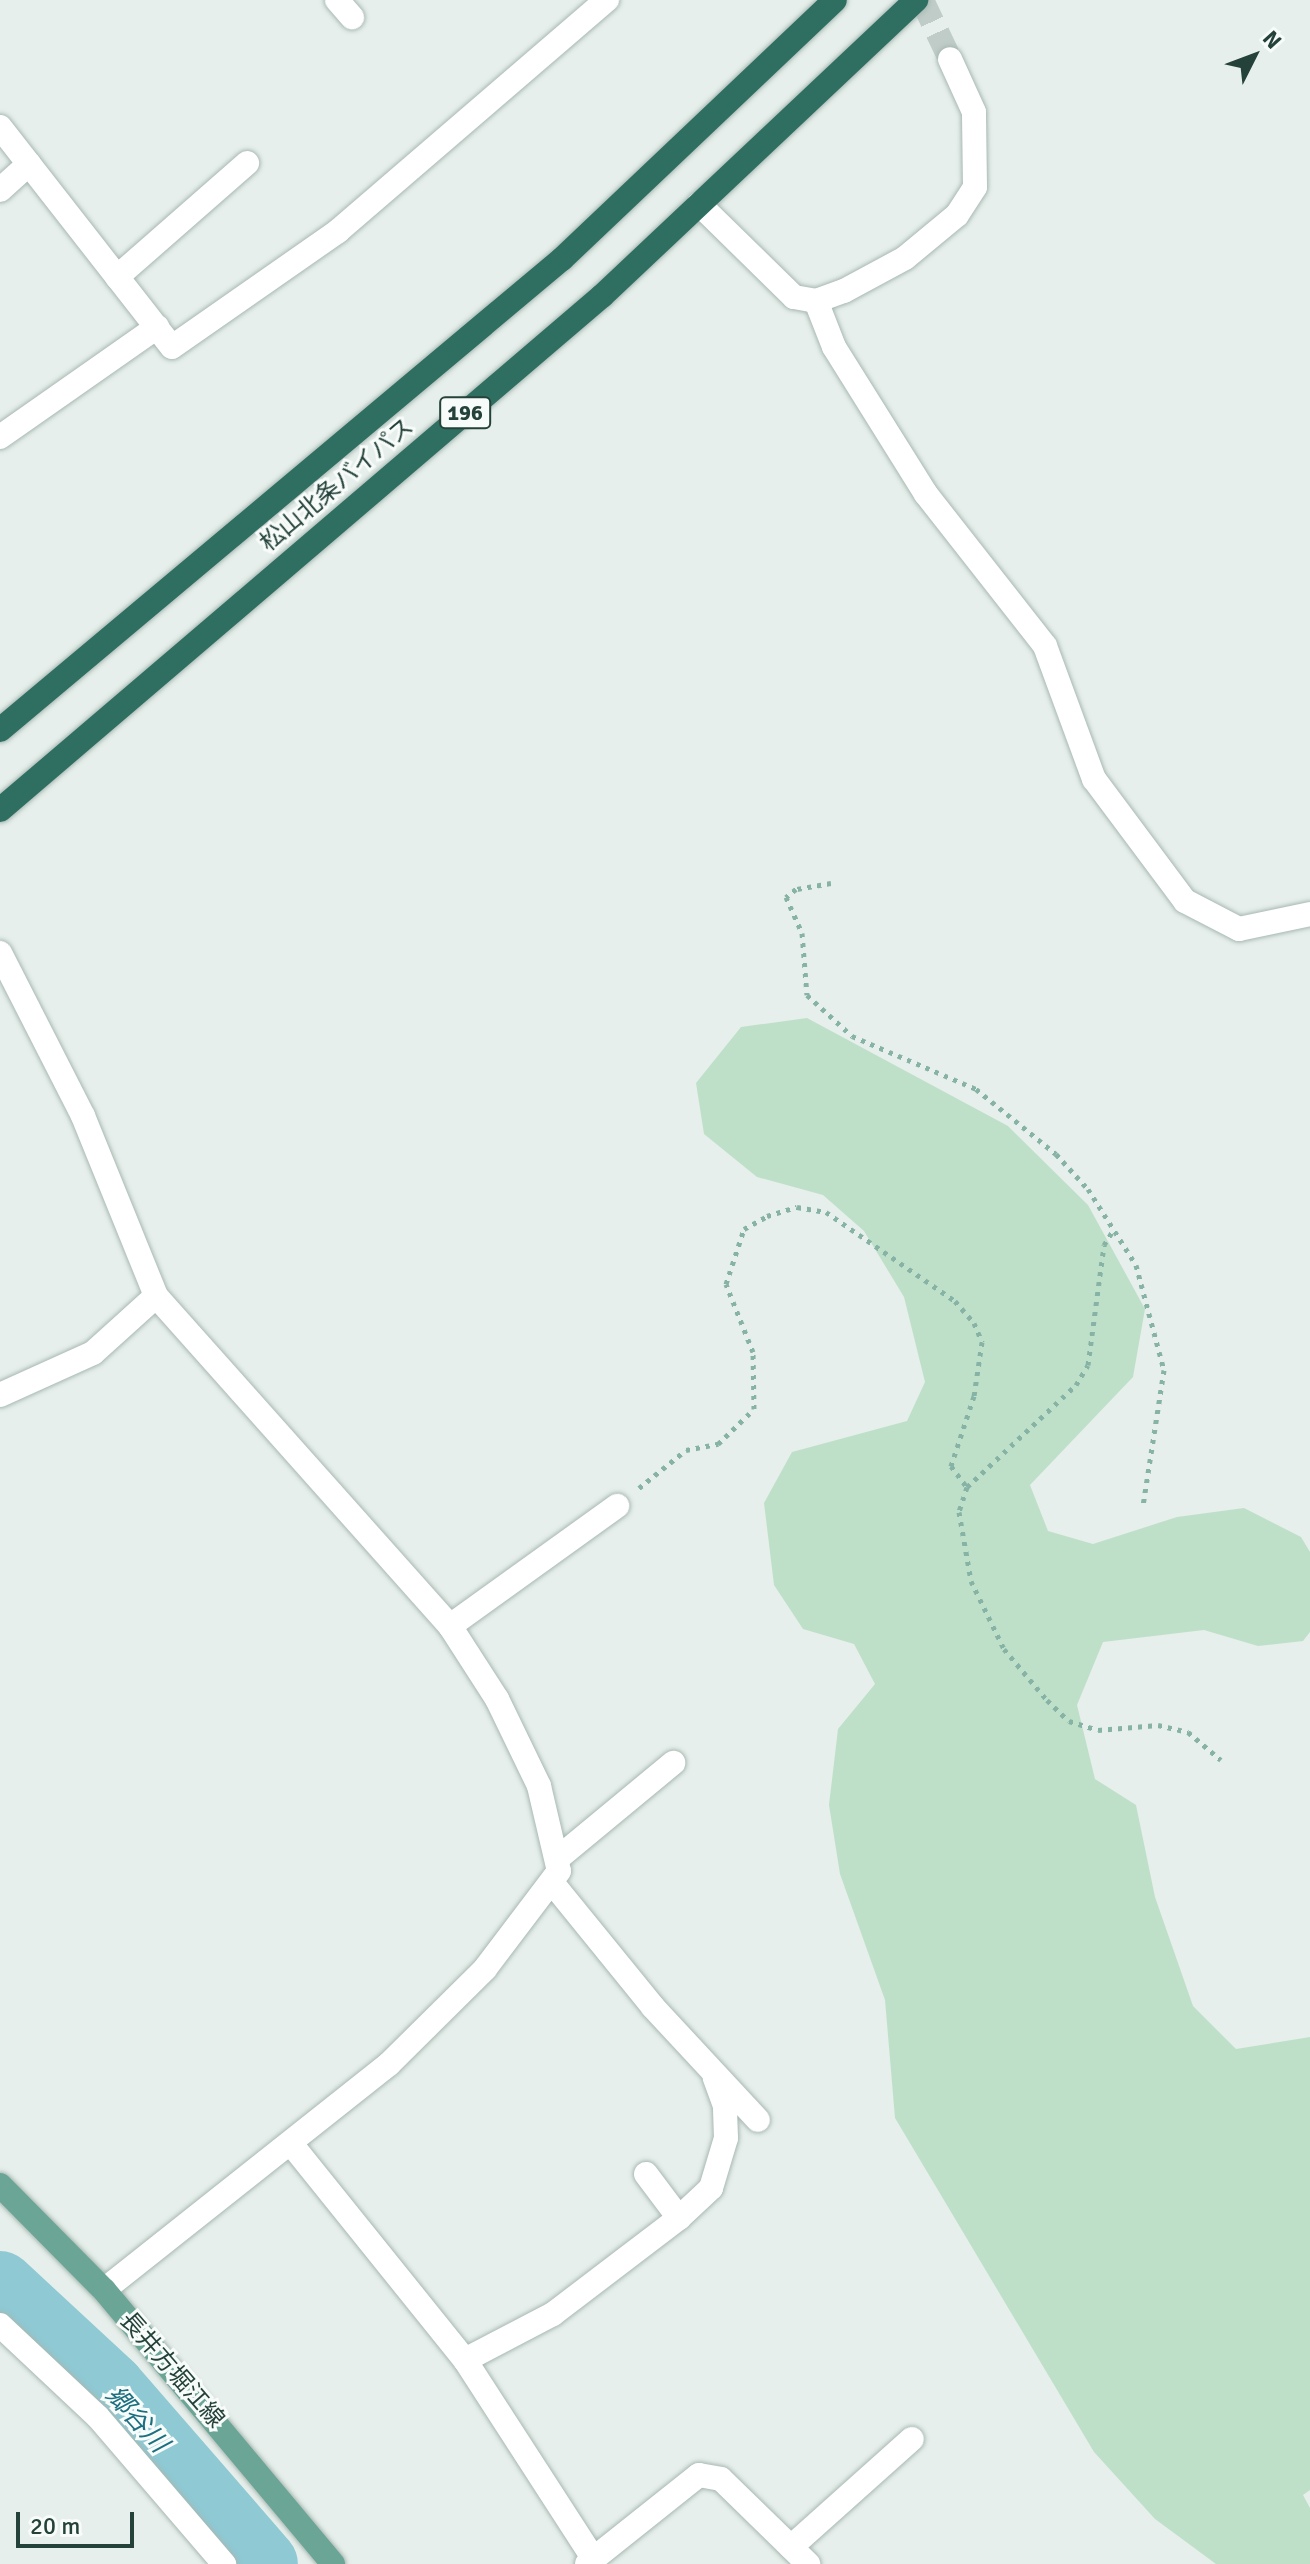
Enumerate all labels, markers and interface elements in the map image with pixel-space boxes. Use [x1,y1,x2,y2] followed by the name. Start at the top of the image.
[1214,16,1294,96] north arrow
[1257,25,1287,54] text: N
[439,395,491,431] road number: 196
[254,412,420,558] street label: 松山北条バイパス
[114,2306,230,2434] street label: 長井方堀江線
[98,2381,174,2459] water label: 郷谷川
[20,2496,138,2546] scale bar
[30,2511,80,2541] text: 20 m

